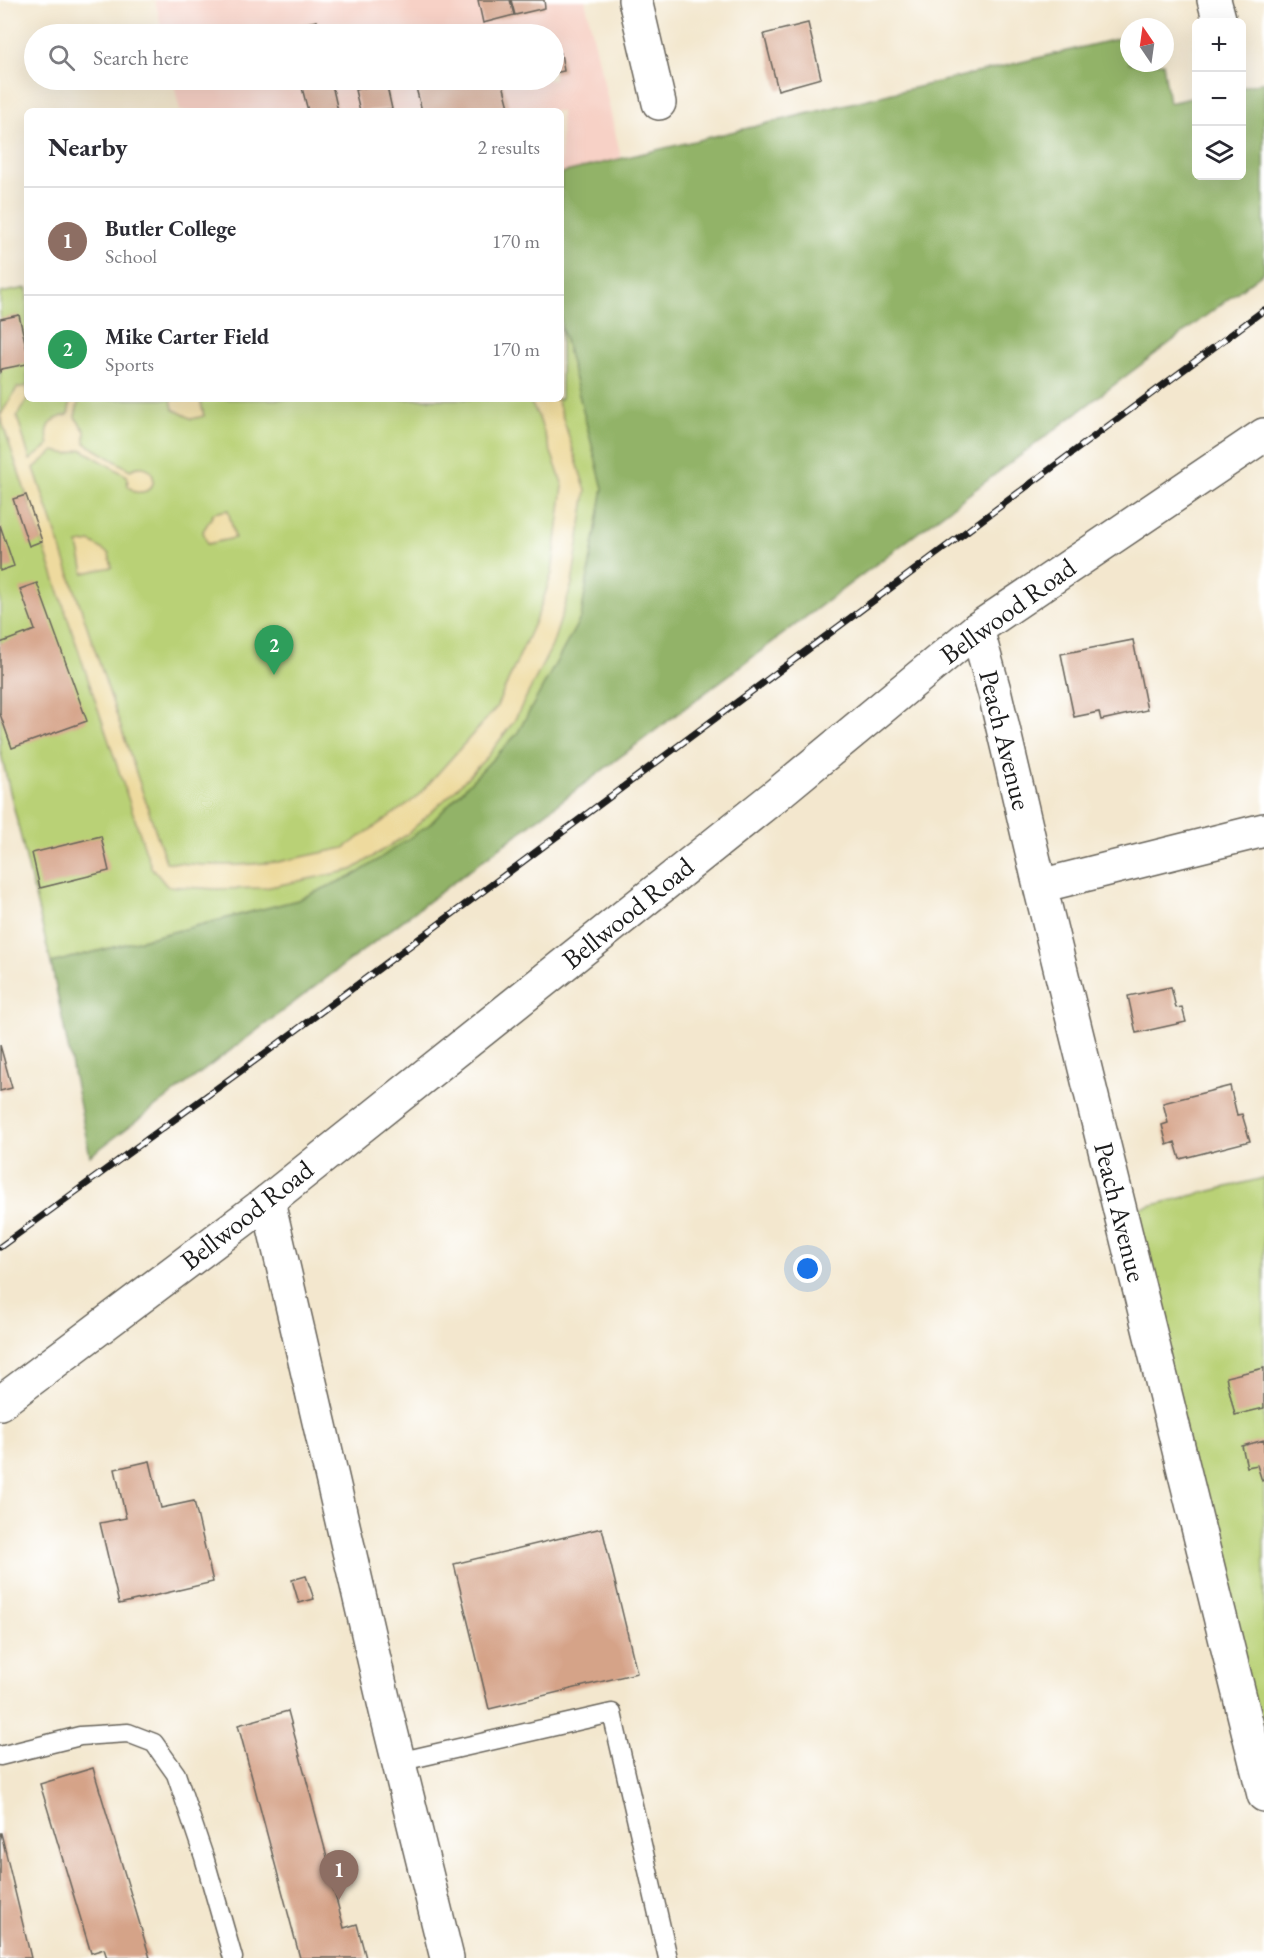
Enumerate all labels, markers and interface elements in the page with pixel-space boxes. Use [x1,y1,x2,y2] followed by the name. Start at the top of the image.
[1120,18,1174,72] north arrow
[1192,18,1246,180] map controls
[1192,18,1246,72] button: +
[24,24,564,90] search box
[45,41,78,74] icon: search
[93,43,188,72] text: Search here
[1192,72,1246,126] button: −
[1192,126,1246,180] button: layers
[48,130,128,164] text: Nearby
[477,134,540,160] text: 2 results
[105,214,236,243] text: Butler College
[62,228,73,254] text: 1
[492,228,540,254] text: 170 m
[105,243,157,269] text: School
[105,322,269,351] text: Mike Carter Field
[62,336,73,362] text: 2
[492,336,540,362] text: 170 m
[105,351,154,377] text: Sports
[933,549,1083,672] street label: Bellwood Road
[254,626,294,675] pin: 2
[971,666,1040,813] street label: Peach Avenue
[555,849,701,976] street label: Bellwood Road
[1086,1138,1155,1285] street label: Peach Avenue
[173,1152,321,1277] street label: Bellwood Road
[793,1254,822,1283] your location
[320,1850,358,1900] pin: 1

